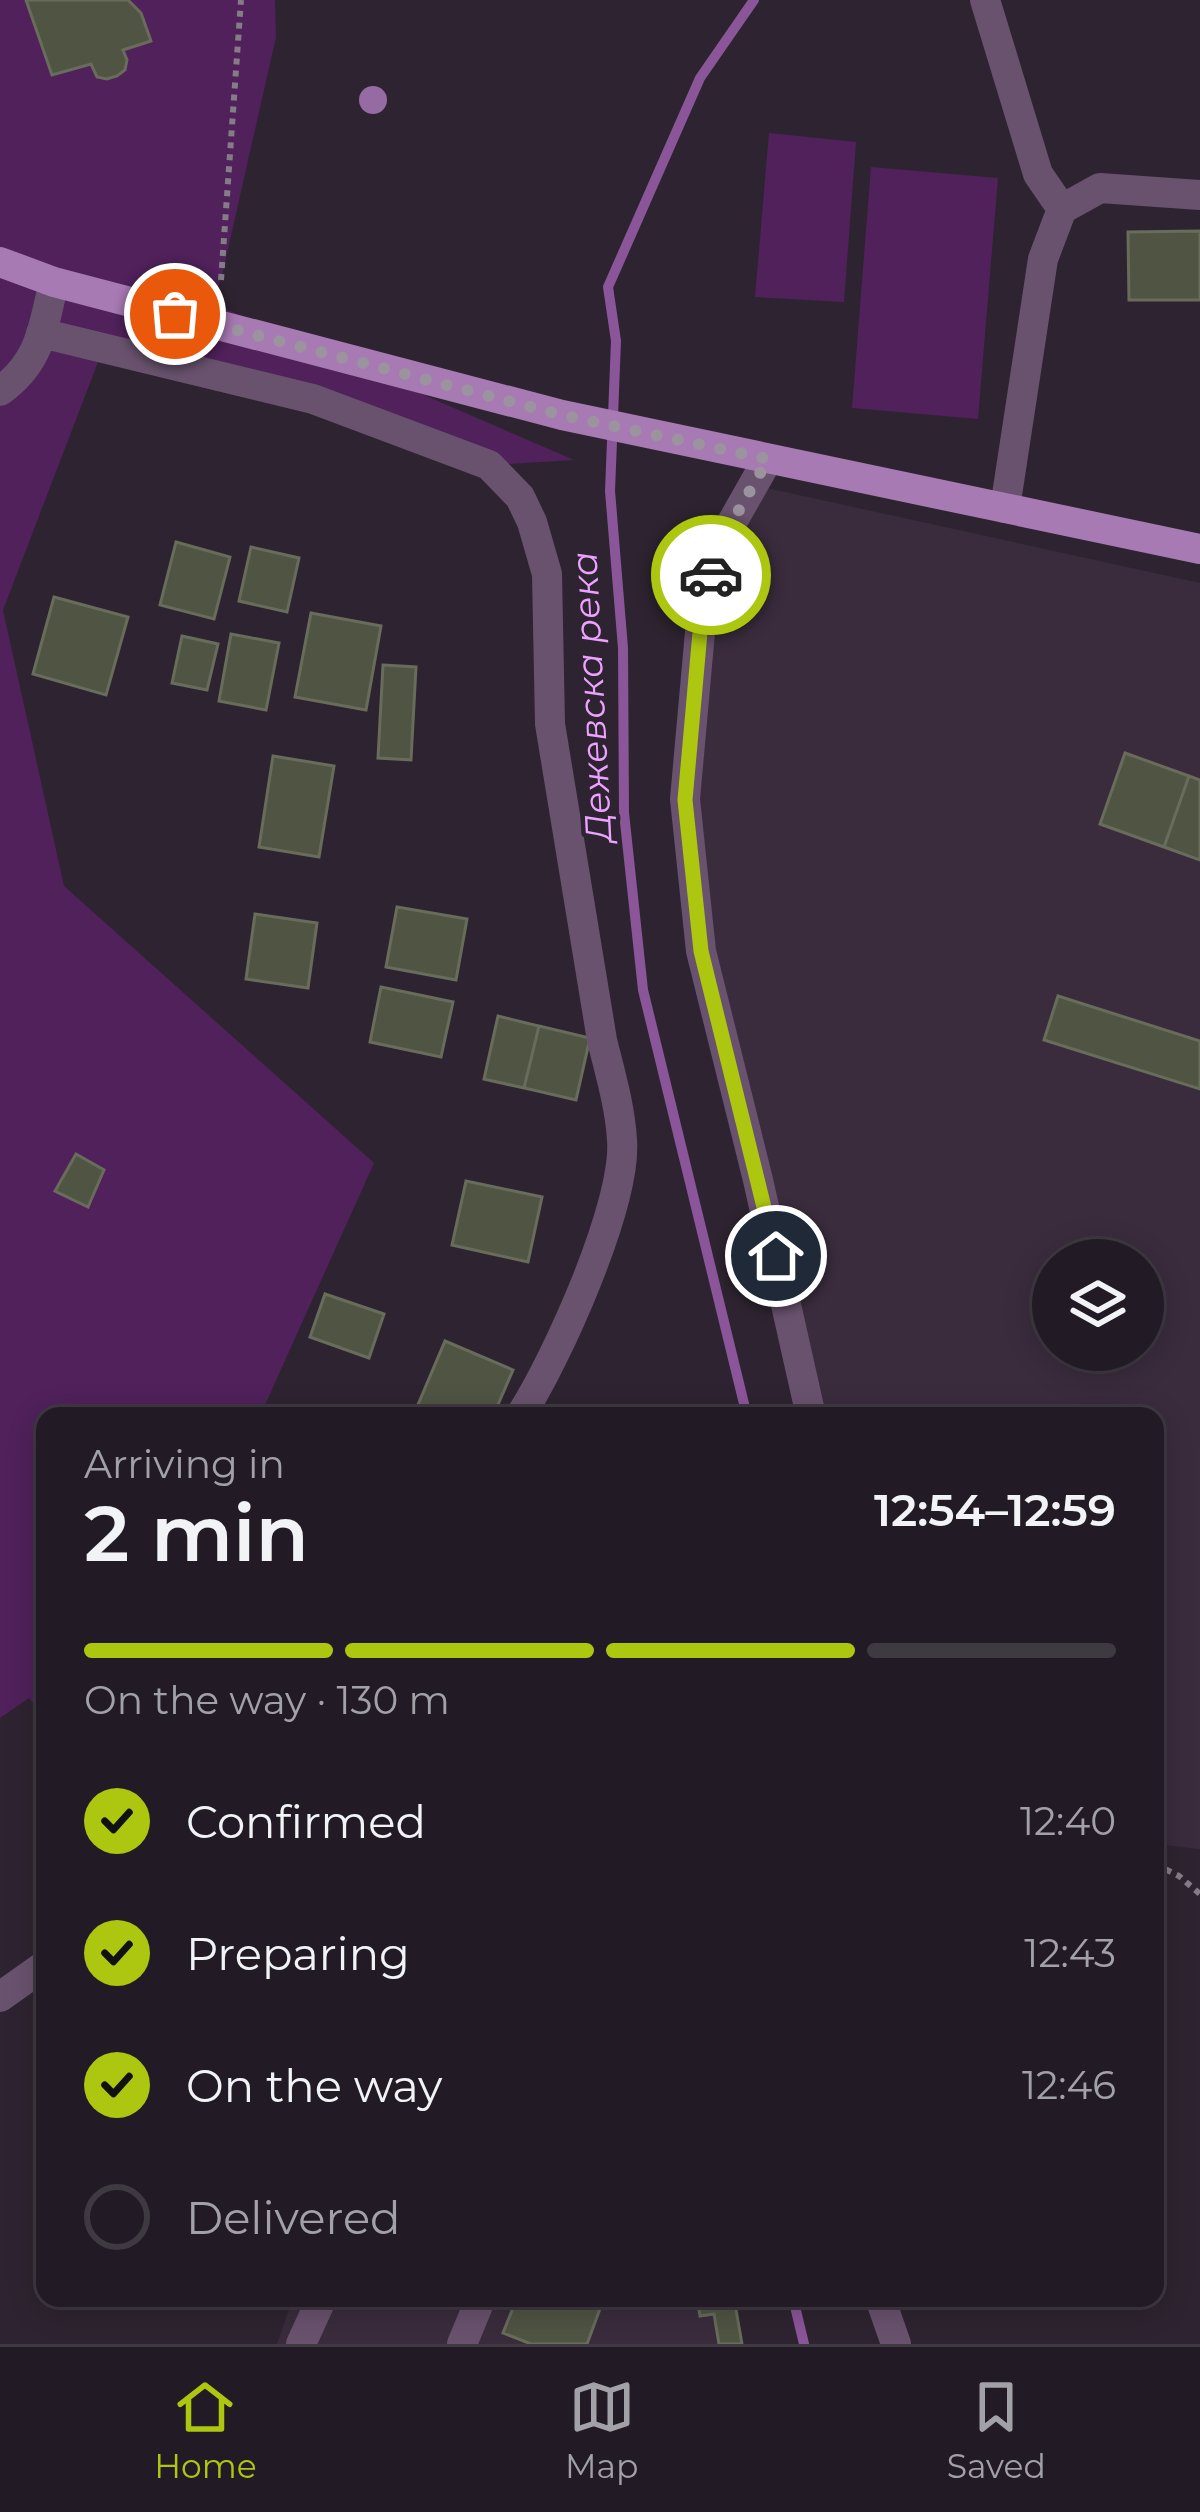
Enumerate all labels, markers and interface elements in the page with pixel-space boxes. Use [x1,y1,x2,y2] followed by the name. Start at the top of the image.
[124,263,226,365] pin
[142,281,208,347] icon: bag
[651,515,771,635] courier
[678,542,744,608] icon: car
[561,551,621,846] water label: Дежевска река
[725,1205,827,1307] pin
[743,1223,809,1289] icon: home
[1032,1239,1164,1371] map controls
[1032,1239,1164,1371] button: layers
[84,1440,285,1488] text: Arriving in
[874,1482,1116,1537] text: 12:54–12:59
[84,1485,309,1581] text: 2 min
[84,1676,450,1724] text: On the way · 130 m
[84,1788,150,1854] icon: check
[186,1794,426,1849] text: Confirmed
[1020,1797,1116,1845] text: 12:40
[84,1920,150,1986] icon: check
[186,1926,410,1981] text: Preparing
[1024,1929,1116,1977] text: 12:43
[84,2052,150,2118] icon: check
[186,2058,442,2113] text: On the way
[1022,2061,1116,2109] text: 12:46
[186,2190,401,2245] text: Delivered
[154,2374,257,2486] tab: Home
[565,2374,638,2486] tab: Map
[947,2374,1046,2486] tab: Saved

